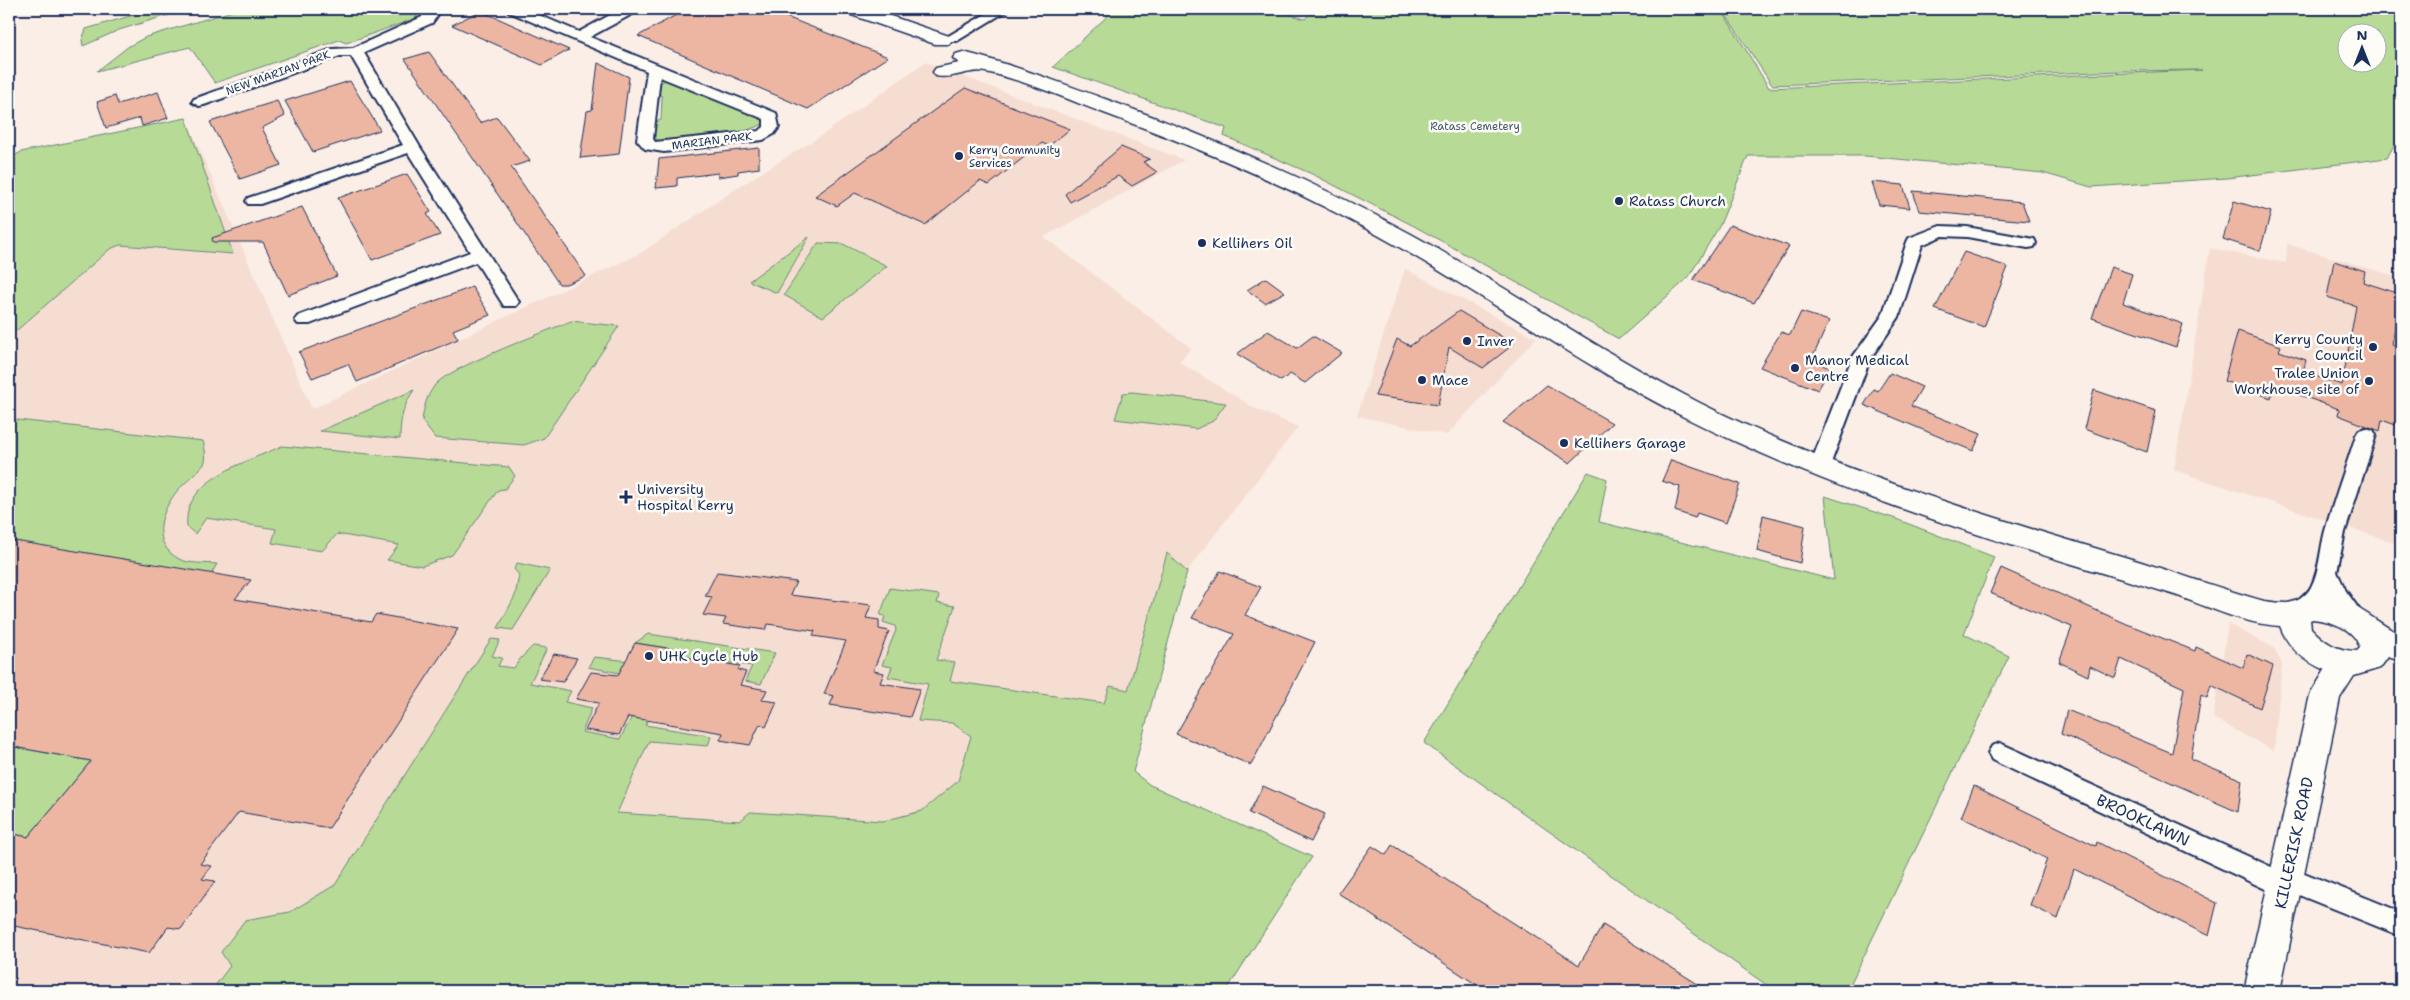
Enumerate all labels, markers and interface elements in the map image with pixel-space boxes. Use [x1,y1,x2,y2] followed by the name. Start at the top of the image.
[2338,22,2388,72] north arrow
[2356,26,2368,44] text: N
[224,47,332,99] street label: NEW MARIAN PARK
[1430,119,1520,134] park label: Ratass Cemetery
[671,129,753,153] street label: MARIAN PARK
[969,143,1060,171] place label: Kerry Community Services
[953,150,965,162] marker: Kerry Community Services
[1629,192,1726,210] place label: Ratass Church
[1613,195,1625,207] marker: Ratass Church
[1212,234,1293,252] place label: Kellihers Oil
[1196,237,1208,249] marker: Kellihers Oil
[2274,330,2364,364] place label: Kerry County Council
[1477,332,1515,350] place label: Inver
[1461,335,1473,347] marker: Inver
[2367,341,2379,353] marker: Kerry County Council
[1805,351,1910,385] place label: Manor Medical Centre
[1789,362,1801,374] marker: Manor Medical Centre
[2234,364,2360,398] place label: Tralee Union Workhouse, site of
[1432,371,1469,389] place label: Mace
[1416,374,1428,386] marker: Mace
[2363,375,2375,387] marker: Tralee Union Workhouse, site of
[1574,434,1686,452] place label: Kellihers Garage
[1558,437,1570,449] marker: Kellihers Garage
[637,480,734,514] place label: University Hospital Kerry
[619,490,633,504] marker: University Hospital Kerry
[659,647,759,665] place label: UHK Cycle Hub
[643,650,655,662] marker: UHK Cycle Hub
[2270,775,2318,911] street label: KILLERISK ROAD
[2093,789,2193,851] street label: BROOKLAWN

